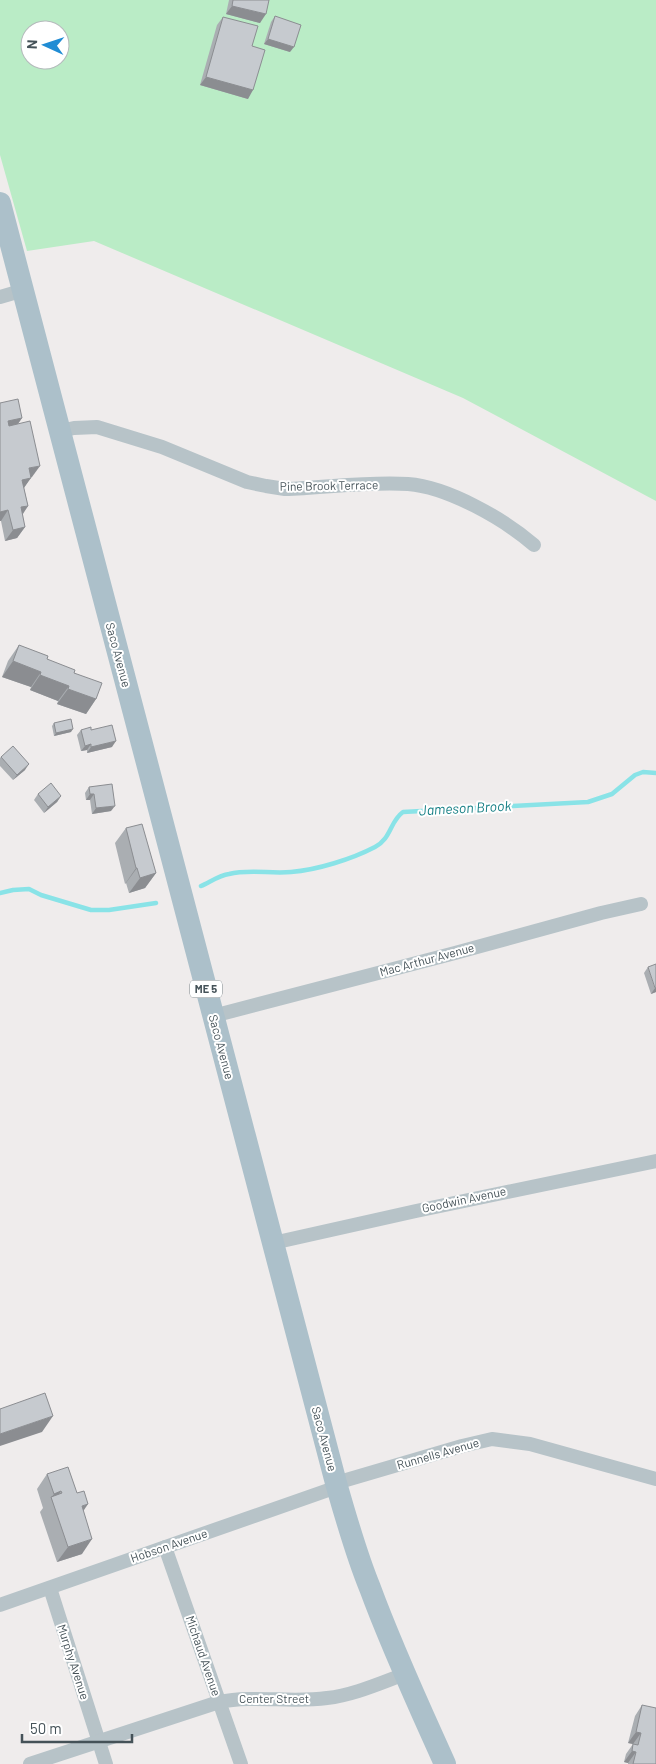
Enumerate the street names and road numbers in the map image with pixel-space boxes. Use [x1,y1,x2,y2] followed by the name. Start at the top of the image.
[280,477,378,493] street label: Pine Brook Terrace
[104,621,134,689] street label: Saco Avenue
[378,940,476,978] street label: Mac Arthur Avenue
[190,981,222,998] road number: ME 5
[207,1013,237,1081] street label: Saco Avenue
[420,1183,507,1215] street label: Goodwin Avenue
[310,1405,340,1473] street label: Saco Avenue
[395,1435,480,1471] street label: Runnells Avenue
[128,1525,209,1565] street label: Hobson Avenue
[184,1614,224,1698] street label: Michaud Avenue
[55,1622,93,1701] street label: Murphy Avenue
[239,1691,309,1705] street label: Center Street

